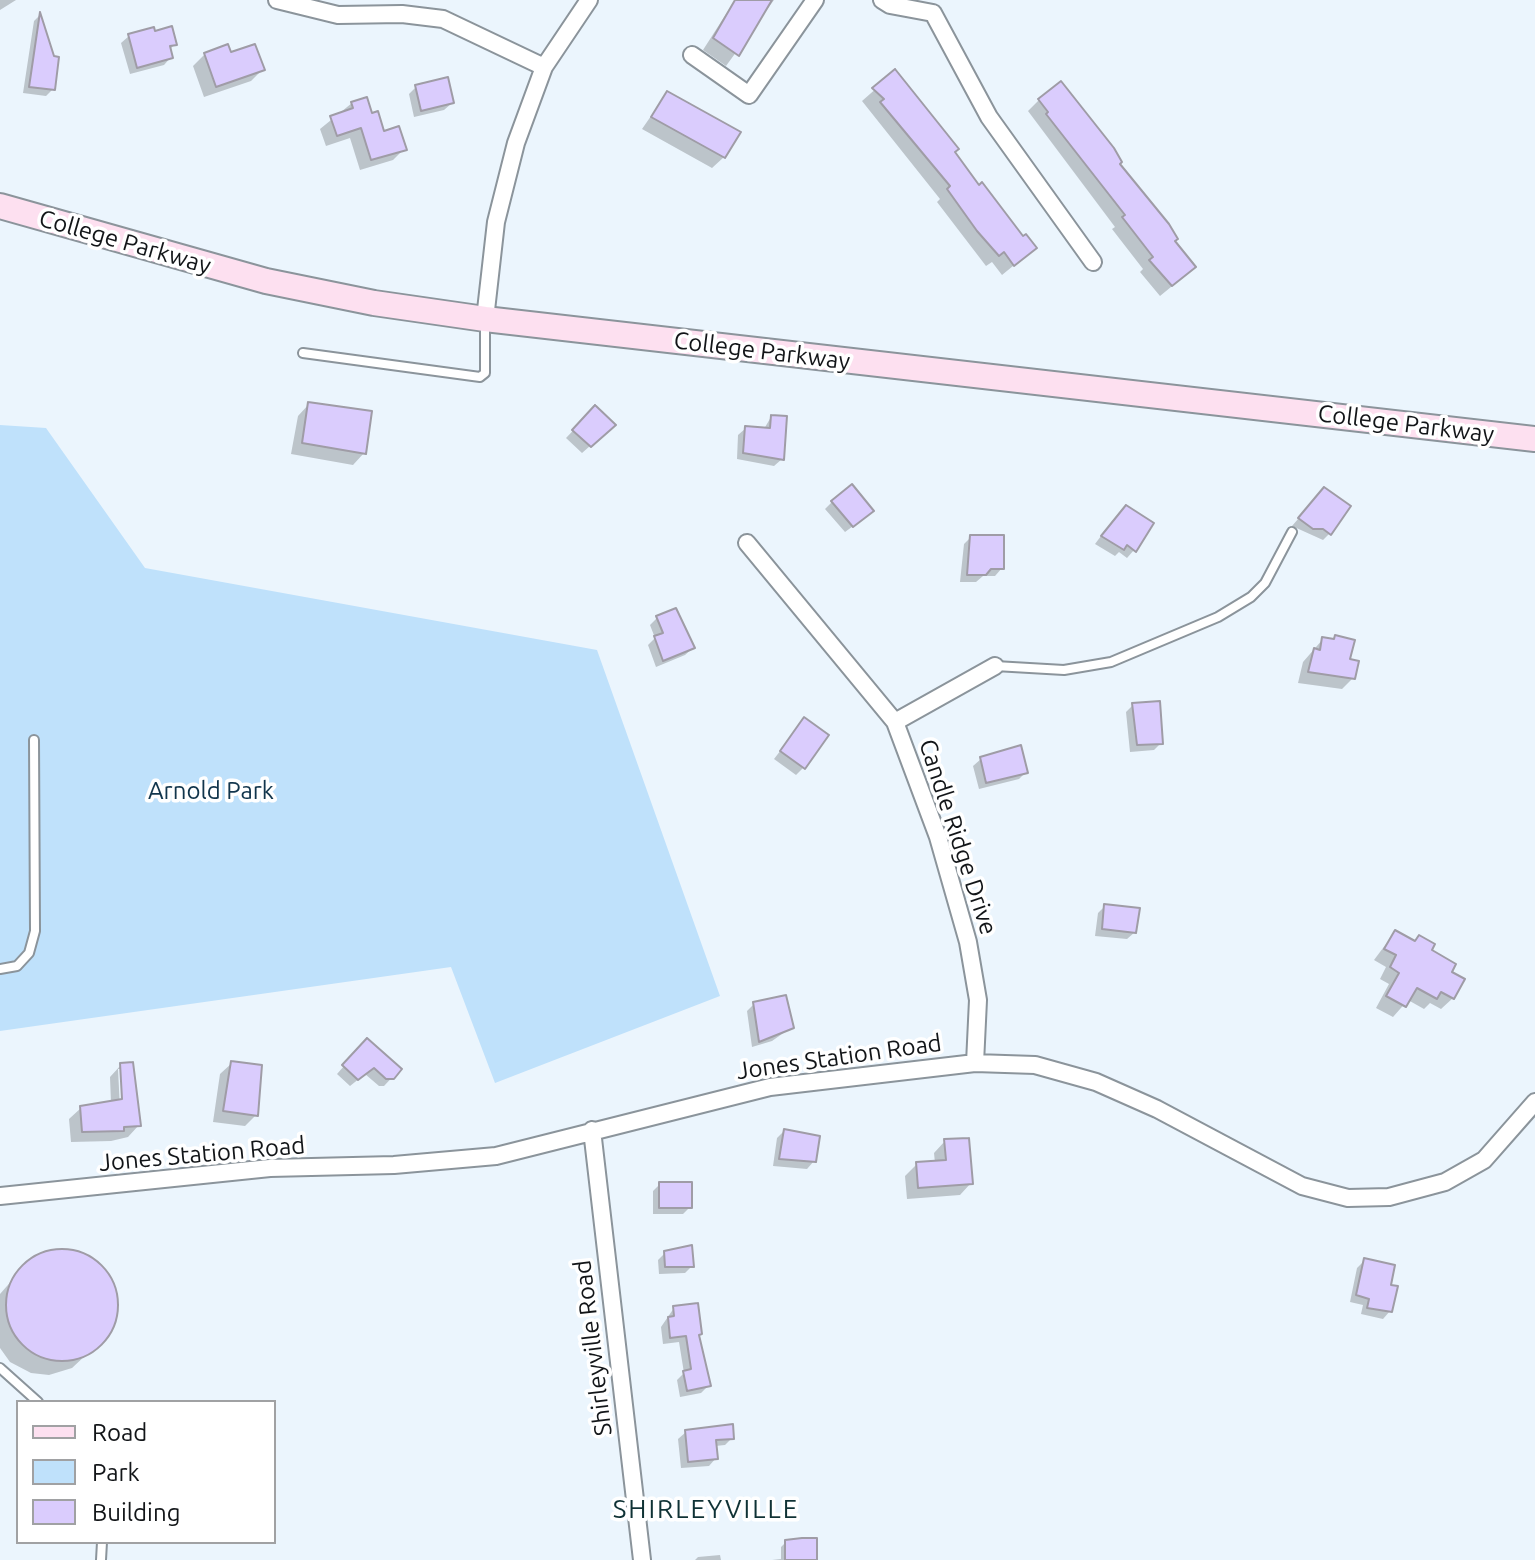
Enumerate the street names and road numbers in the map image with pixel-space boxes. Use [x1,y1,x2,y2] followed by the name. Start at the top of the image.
[36,204,214,280] street label: College Parkway
[672,326,852,376] street label: College Parkway
[1316,399,1496,449] street label: College Parkway
[913,736,1003,938] street label: Candle Ridge Drive
[735,1028,943,1086] street label: Jones Station Road
[98,1131,306,1177] street label: Jones Station Road
[568,1258,618,1438] street label: Shirleyville Road

